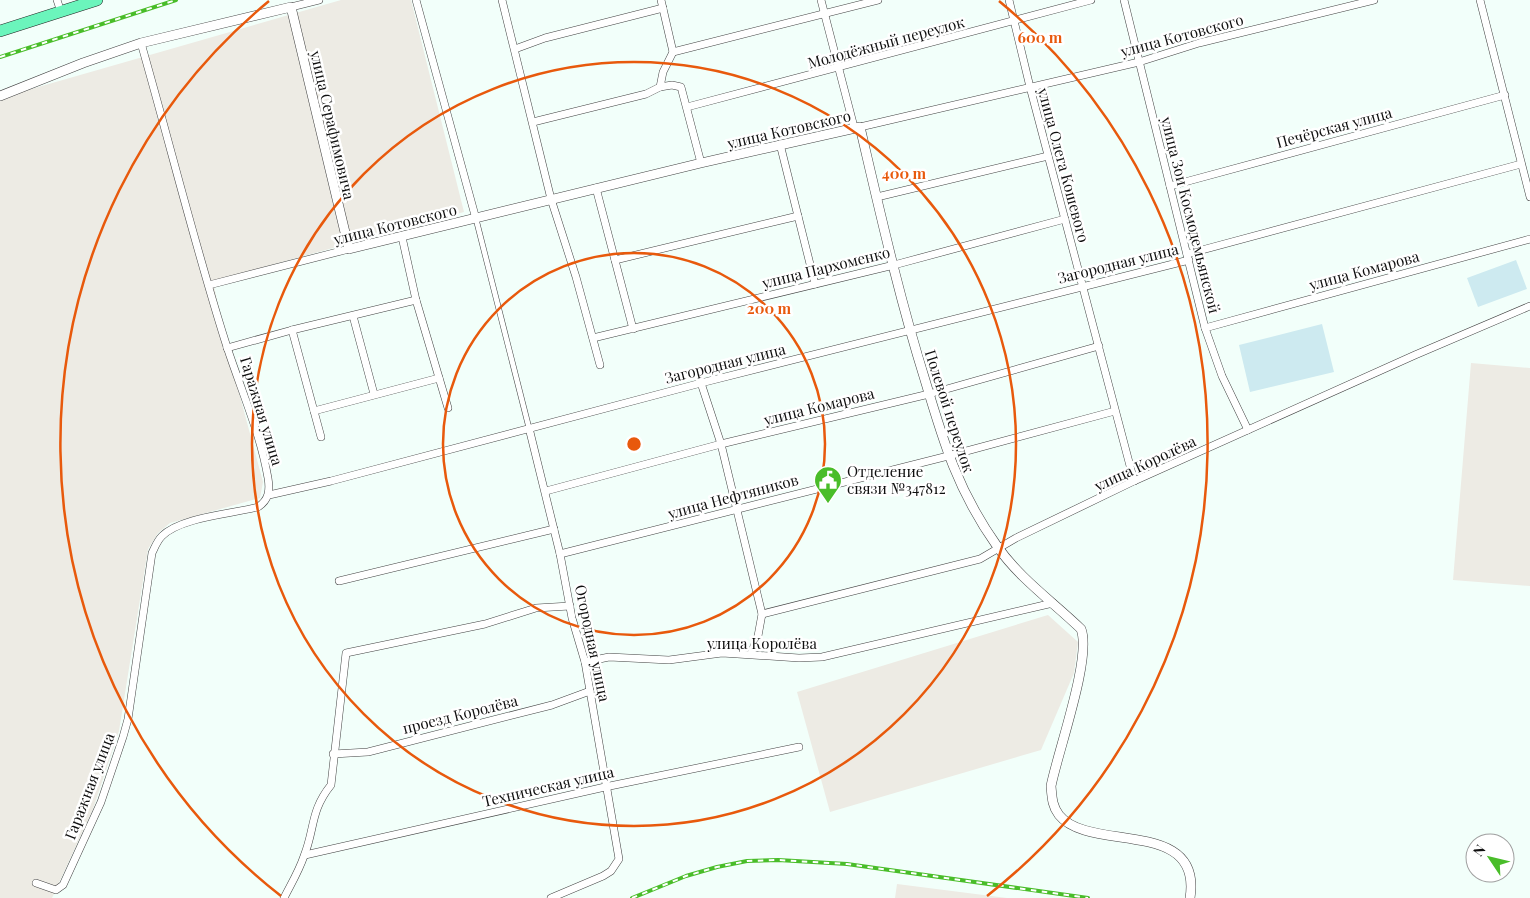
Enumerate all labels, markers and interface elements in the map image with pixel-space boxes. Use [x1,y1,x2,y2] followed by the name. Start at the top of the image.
[1117,9,1246,61] street label: улица Котовского
[805,11,967,73] street label: Молодёжный переулок
[1018,27,1063,47] text: 600 m
[306,48,360,202] street label: улица Серафимовича
[1033,85,1094,244] street label: улица Олега Кошевого
[1274,102,1395,152] street label: Печёрская улица
[724,105,853,153] street label: улица Котовского
[1157,114,1225,315] street label: улица Зои Космодемьянской
[882,163,927,183] text: 400 m
[330,199,459,249] street label: улица Котовского
[1056,238,1181,288] street label: Загородная улица
[759,241,892,293] street label: улица Пархоменко
[1306,246,1422,295] street label: улица Комарова
[747,298,792,318] text: 200 m
[663,338,788,388] street label: Загородная улица
[921,347,979,475] street label: Полевой переулок
[236,354,288,468] street label: Гаражная улица
[761,382,877,430] street label: улица Комарова
[1090,430,1200,496] street label: улица Королёва
[625,435,643,453] centre of rings
[847,461,946,498] place label: Отделение связи №347812
[813,465,843,504] public building icon: Отделение связи №347812
[665,469,800,523] street label: улица Нефтяников
[571,583,615,704] street label: Огородная улица
[706,633,818,653] street label: улица Королёва
[400,690,520,738] street label: проезд Королёва
[59,729,119,842] street label: Гаражная улица
[480,761,616,811] street label: Техническая улица
[1465,833,1515,883] north arrow
[1468,841,1490,860] text: N

